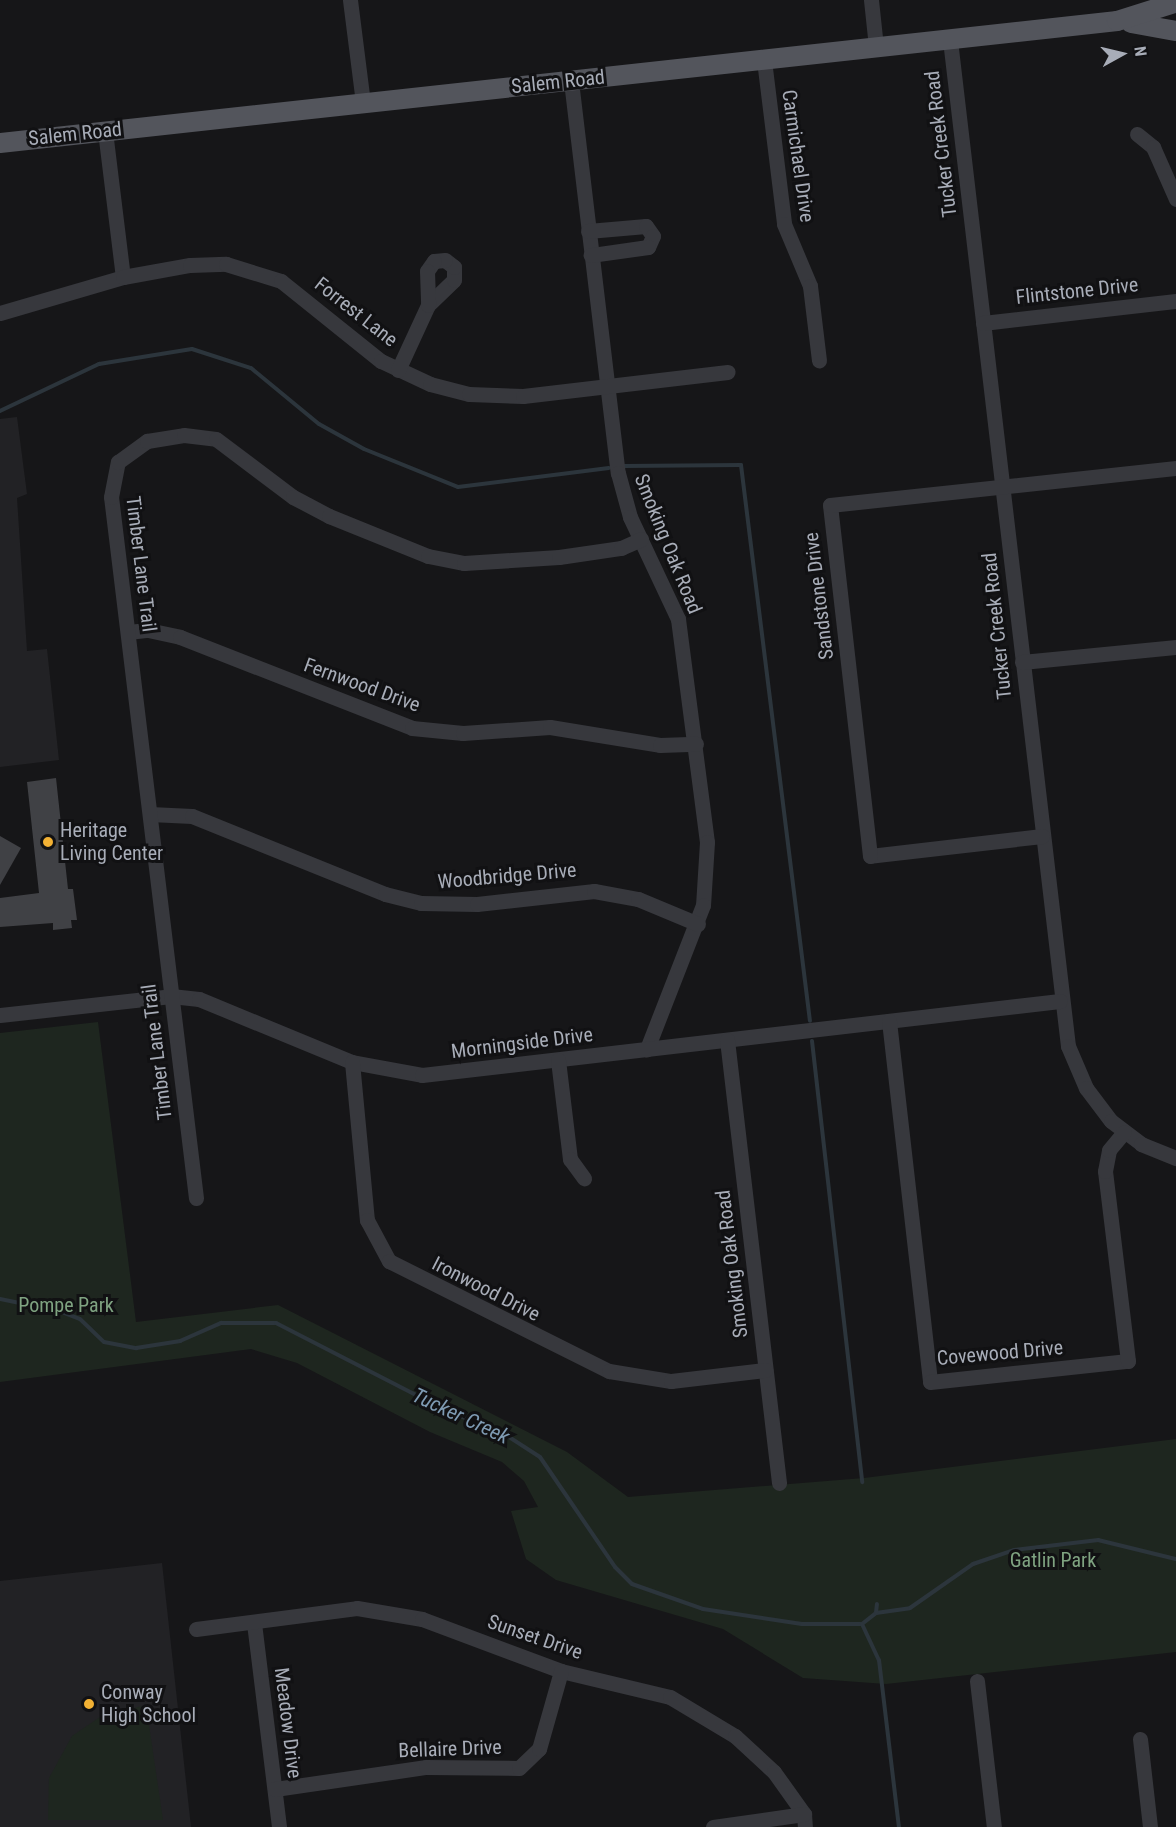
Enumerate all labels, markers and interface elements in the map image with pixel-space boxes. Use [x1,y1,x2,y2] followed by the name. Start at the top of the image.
[1092,24,1152,84] north arrow
[1130,45,1150,58] text: N
[510,65,606,99] street label: Salem Road
[920,70,962,218] street label: Tucker Creek Road
[777,88,819,224] street label: Carmichael Drive
[27,117,123,151] street label: Salem Road
[310,272,402,352] street label: Forrest Lane
[1015,273,1139,309] street label: Flintstone Drive
[629,471,707,617] street label: Smoking Oak Road
[121,495,161,633] street label: Timber Lane Trail
[799,531,839,661] street label: Sandstone Drive
[977,552,1017,700] street label: Tucker Creek Road
[301,653,423,717] street label: Fernwood Drive
[60,819,163,866] place label: Heritage Living Center
[41,835,55,849] marker: Heritage Living Center
[437,858,577,894] street label: Woodbridge Drive
[137,983,177,1121] street label: Timber Lane Trail
[450,1022,594,1064] street label: Morningside Drive
[711,1189,753,1339] street label: Smoking Oak Road
[428,1251,544,1327] street label: Ironwood Drive
[18,1293,114,1317] park label: Pompe Park
[936,1336,1064,1370] street label: Covewood Drive
[408,1383,514,1449] water label: Tucker Creek
[1010,1548,1096,1572] park label: Gatlin Park
[484,1610,586,1664] street label: Sunset Drive
[269,1666,307,1780] street label: Meadow Drive
[101,1680,196,1727] place label: Conway High School
[82,1697,96,1711] marker: Conway High School
[398,1735,502,1763] street label: Bellaire Drive

